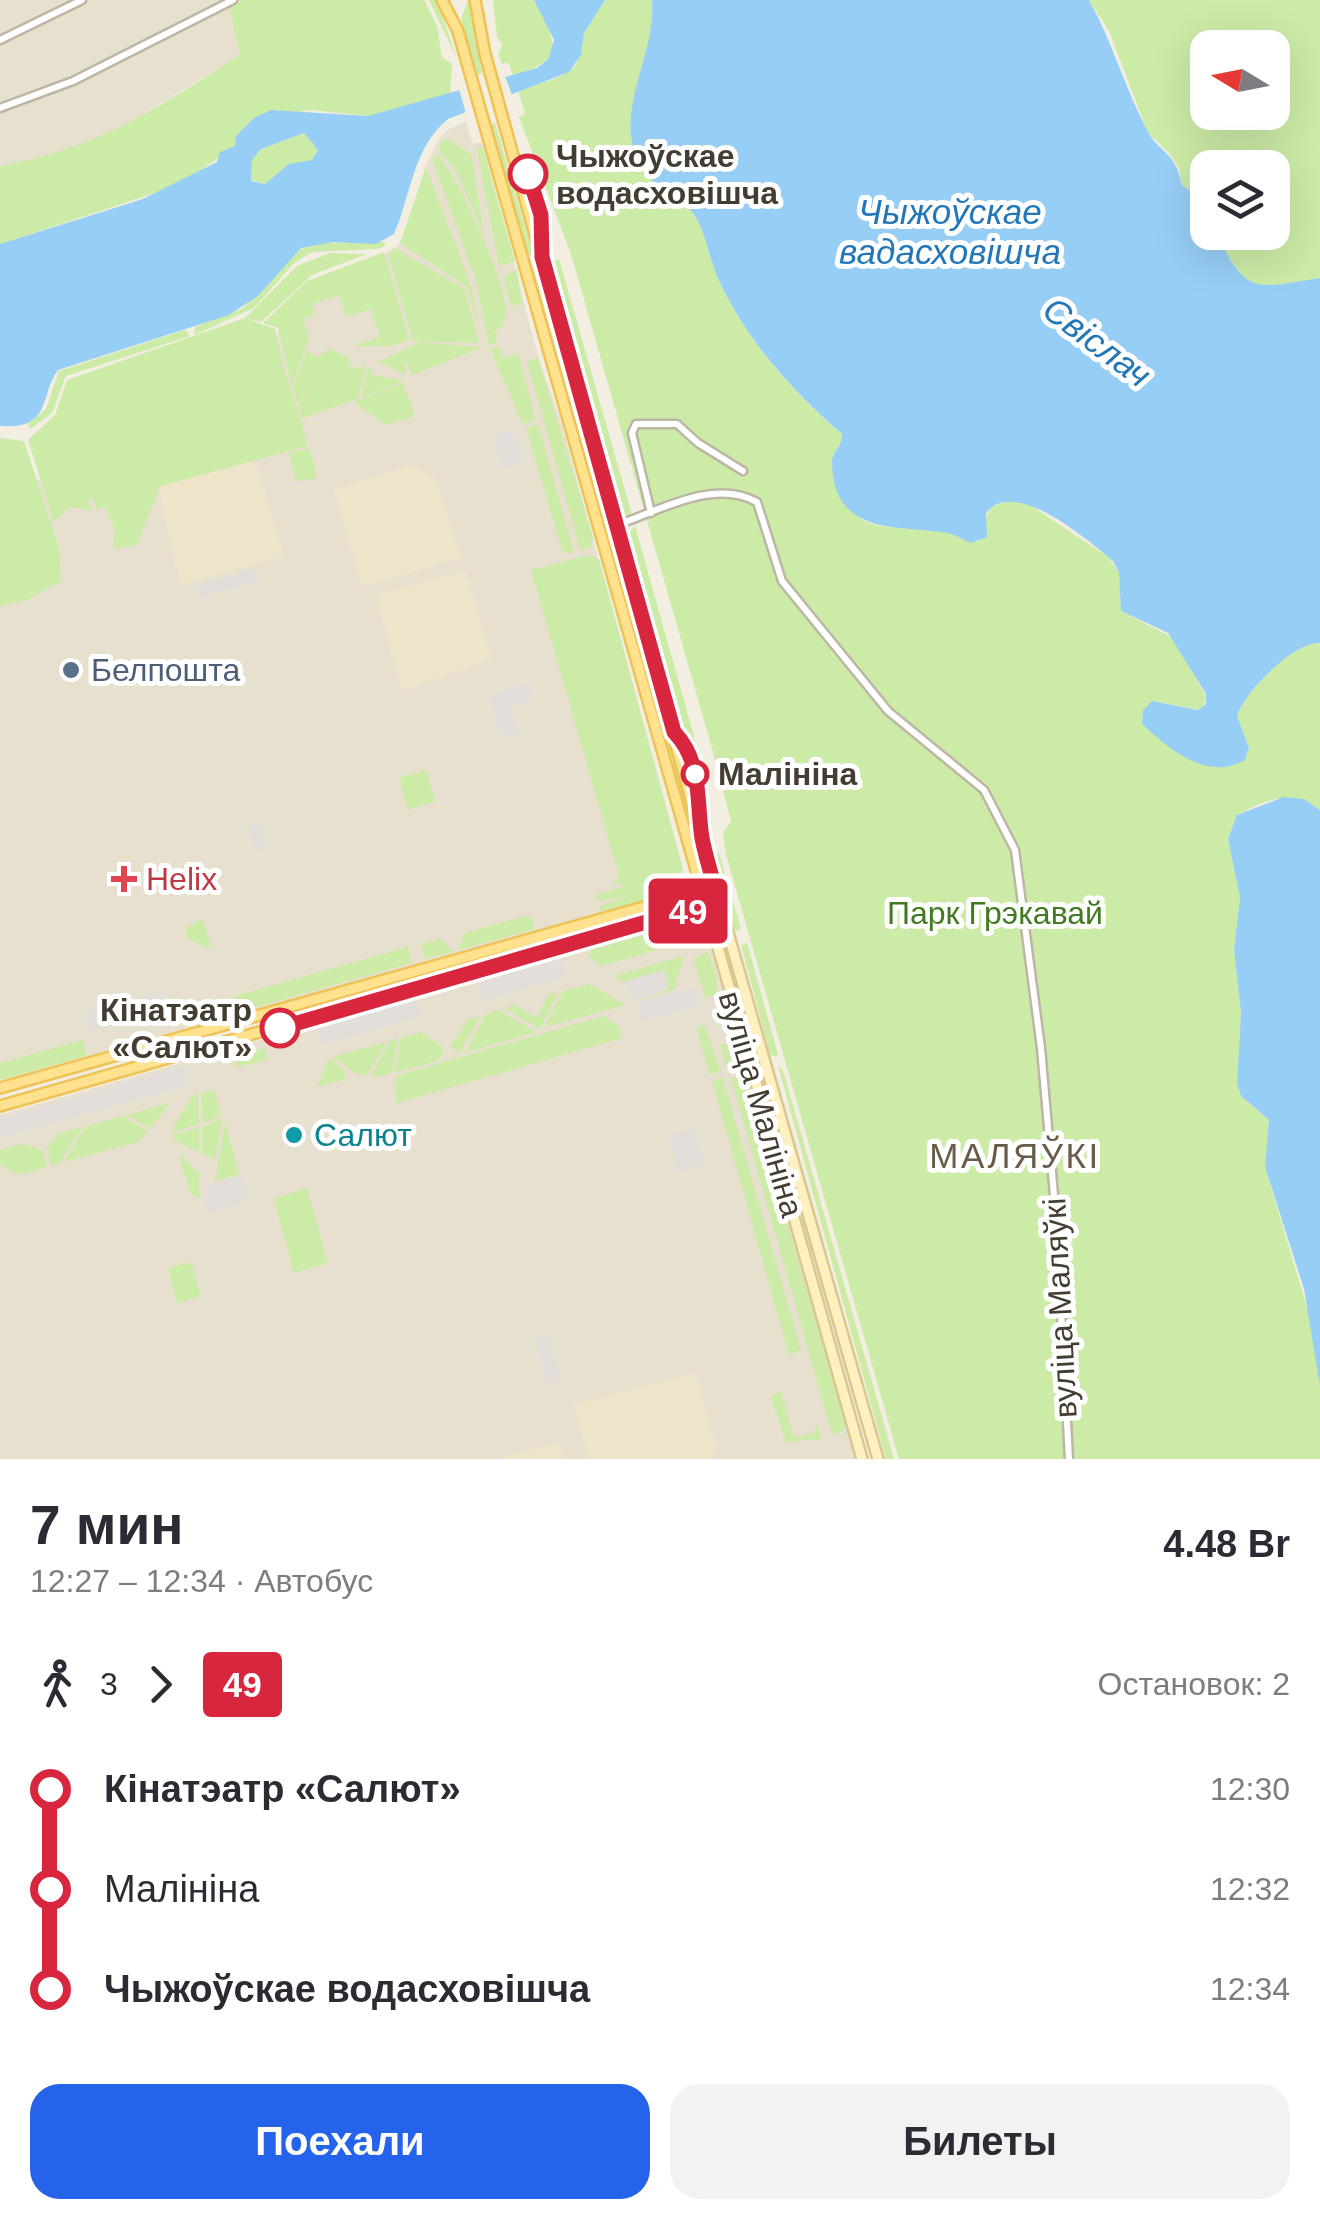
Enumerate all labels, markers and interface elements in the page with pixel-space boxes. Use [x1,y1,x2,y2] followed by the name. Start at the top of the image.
[1190,30,1290,130] north arrow
[1190,30,1290,250] map controls
[556,138,778,211] place label: Чыжоўскае водасховішча
[1190,150,1290,250] button: layers
[509,155,547,193] marker: Чыжоўскае водасховішча
[839,192,1061,271] water label: Чыжоўскае вадасховішча
[1036,289,1158,394] water label: Свіслач
[91,652,241,688] place label: Белпошта
[60,659,82,681] marker: Белпошта
[718,756,858,792] place label: Малініна
[682,761,708,787] marker: Малініна
[146,861,217,897] place label: Helix
[111,866,137,892] marker: Helix
[643,878,733,944] line badge: 49
[669,892,707,931] text: 49
[887,895,1103,931] park label: Парк Грэкавай
[712,987,811,1221] street label: вуліца Малініна
[100,992,252,1065] place label: Кінатэатр «Салют»
[261,1009,299,1047] marker: Кінатэатр «Салют»
[314,1117,412,1153] place label: Салют
[283,1124,305,1146] marker: Салют
[929,1135,1101,1175] district label: МАЛЯЎКІ
[1036,1197,1084,1419] street label: вуліца Маляўкі
[30,1494,184,1556] text: 7 мин
[1163,1523,1290,1565] text: 4.48 Br
[30,1563,373,1599] text: 12:27 – 12:34 · Автобус
[30,1657,85,1712] icon: walk
[133,1657,188,1712] icon: forward
[223,1665,262,1704] text: 49
[100,1666,118,1702] text: 3
[1098,1666,1290,1702] text: Остановок: 2
[104,1768,461,1810] text: Кінатэатр «Салют»
[1210,1771,1290,1807] text: 12:30
[104,1868,259,1910] text: Малініна
[1210,1871,1290,1907] text: 12:32
[104,1968,590,2010] text: Чыжоўскае водасховішча
[1210,1971,1290,2007] text: 12:34
[30,2084,650,2199] button: Поехали
[670,2084,1290,2199] button: Билеты

